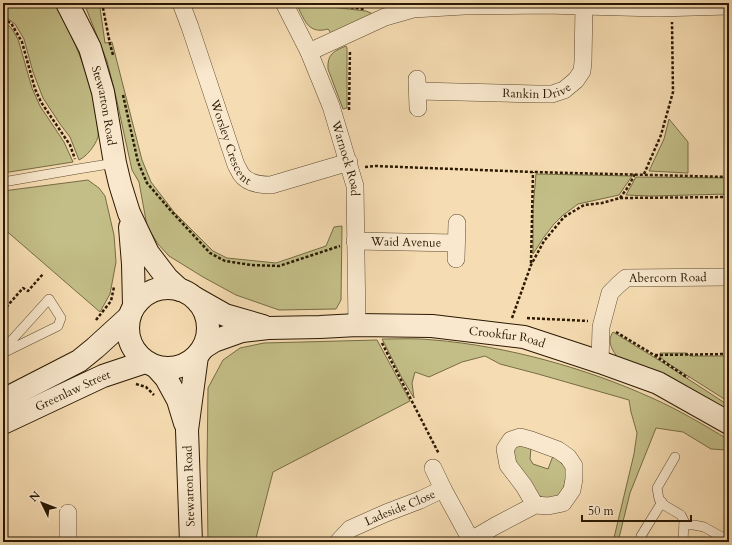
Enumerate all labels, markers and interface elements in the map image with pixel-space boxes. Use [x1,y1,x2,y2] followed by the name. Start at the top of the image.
[88,64,120,147] street label: Stewarton Road
[502,79,574,102] street label: Rankin Drive
[206,97,254,189] street label: Worsley Crescent
[328,118,363,197] street label: Warnock Road
[370,233,441,251] street label: Waid Avenue
[629,269,707,286] street label: Abercorn Road
[468,322,548,352] street label: Crookfur Road
[32,366,113,415] street label: Greenlaw Street
[180,445,198,527] street label: Stewarton Road
[22,483,62,523] north arrow
[362,486,438,529] street label: Ladeside Close
[26,488,44,505] text: N
[582,497,691,523] scale bar
[588,503,615,519] text: 50 m

